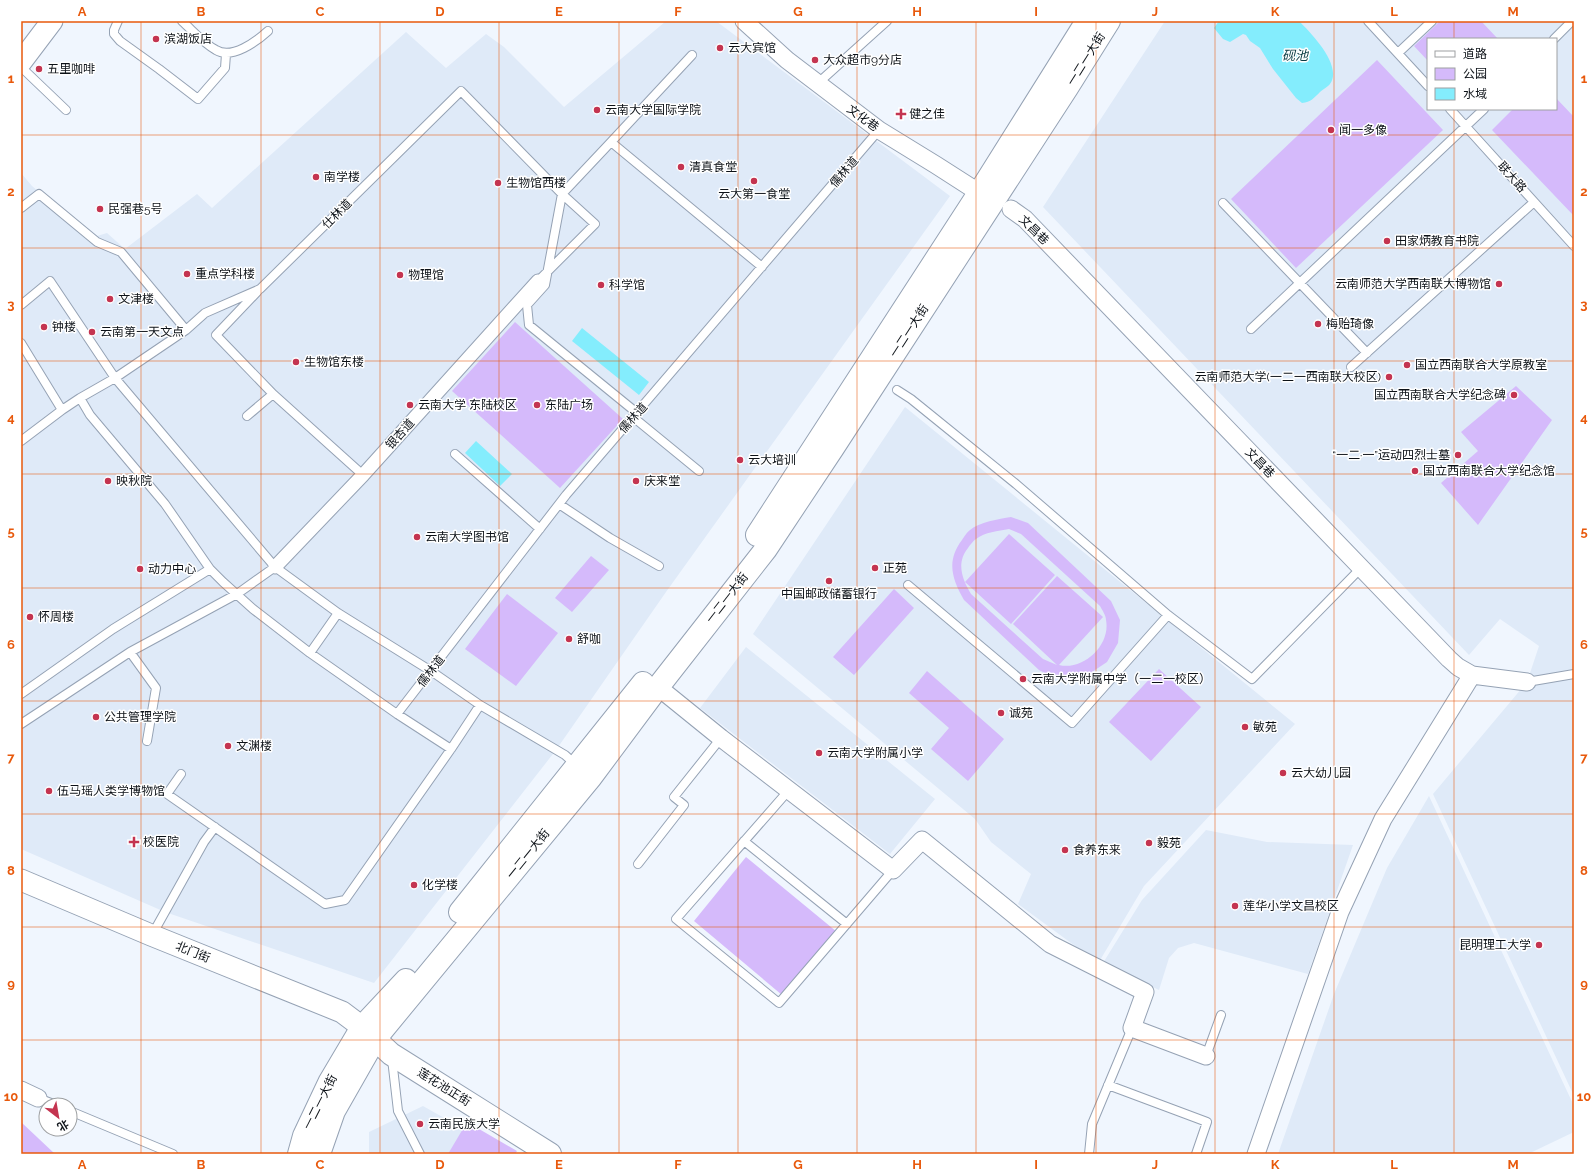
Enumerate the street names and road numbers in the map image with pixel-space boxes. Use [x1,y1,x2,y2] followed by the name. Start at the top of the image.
[1064,30,1108,88] street label: 一二一大街
[844,102,882,134] street label: 文化巷
[827,154,861,190] street label: 儒林道
[1495,159,1529,195] street label: 联大路
[319,196,355,232] street label: 仕林道
[1016,212,1052,248] street label: 文昌巷
[887,302,931,360] street label: 一二一大街
[616,400,650,436] street label: 儒林道
[383,416,417,452] street label: 银杏道
[1242,445,1278,481] street label: 文昌巷
[703,570,751,626] street label: 一二一大街
[414,653,448,689] street label: 儒林道
[504,826,552,882] street label: 一二一大街
[174,939,212,965] street label: 北门街
[415,1065,473,1109] street label: 莲花池正街
[300,1072,340,1132] street label: 一二一大街

